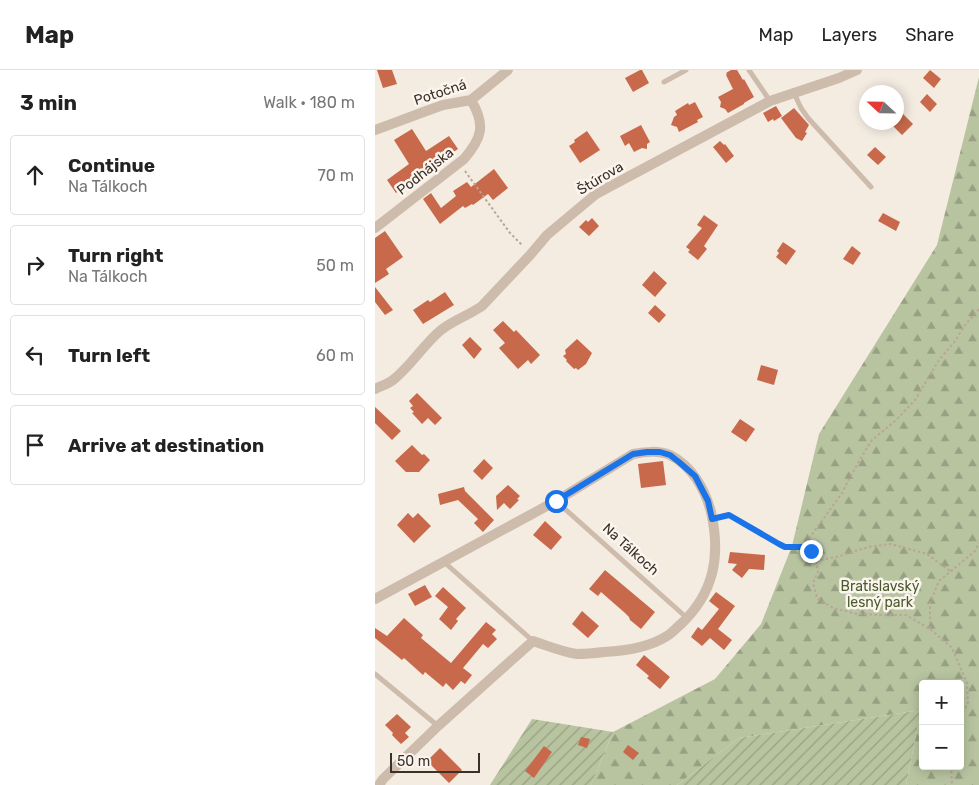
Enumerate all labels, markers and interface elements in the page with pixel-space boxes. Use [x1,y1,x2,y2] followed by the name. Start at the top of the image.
[25,21,74,49] text: Map
[759,24,794,46] text: Map
[822,24,877,46] text: Layers
[905,24,954,46] text: Share
[412,76,469,109] street label: Potočná
[859,85,904,130] north arrow
[20,90,77,115] text: 3 min
[263,93,355,112] text: Walk · 180 m
[394,144,457,199] street label: Podhájska
[68,154,155,177] text: Continue
[574,157,626,199] street label: Štúrova
[21,161,49,189] icon: ahead
[317,166,354,185] text: 70 m
[68,177,148,196] text: Na Tálkoch
[68,244,163,267] text: Turn right
[21,251,49,279] icon: right
[316,256,354,275] text: 50 m
[68,267,148,286] text: Na Tálkoch
[21,341,49,369] icon: left
[68,344,150,367] text: Turn left
[316,346,354,365] text: 60 m
[21,431,49,459] icon: arrive
[68,434,264,457] text: Arrive at destination
[545,490,568,513] route start
[599,520,662,579] street label: Na Tálkoch
[800,540,823,563] route end
[841,578,920,611] park label: Bratislavský lesný park
[919,680,964,770] map controls
[919,680,964,725] button: +
[919,725,964,770] button: −
[390,750,480,773] scale bar
[397,753,430,770] text: 50 m

